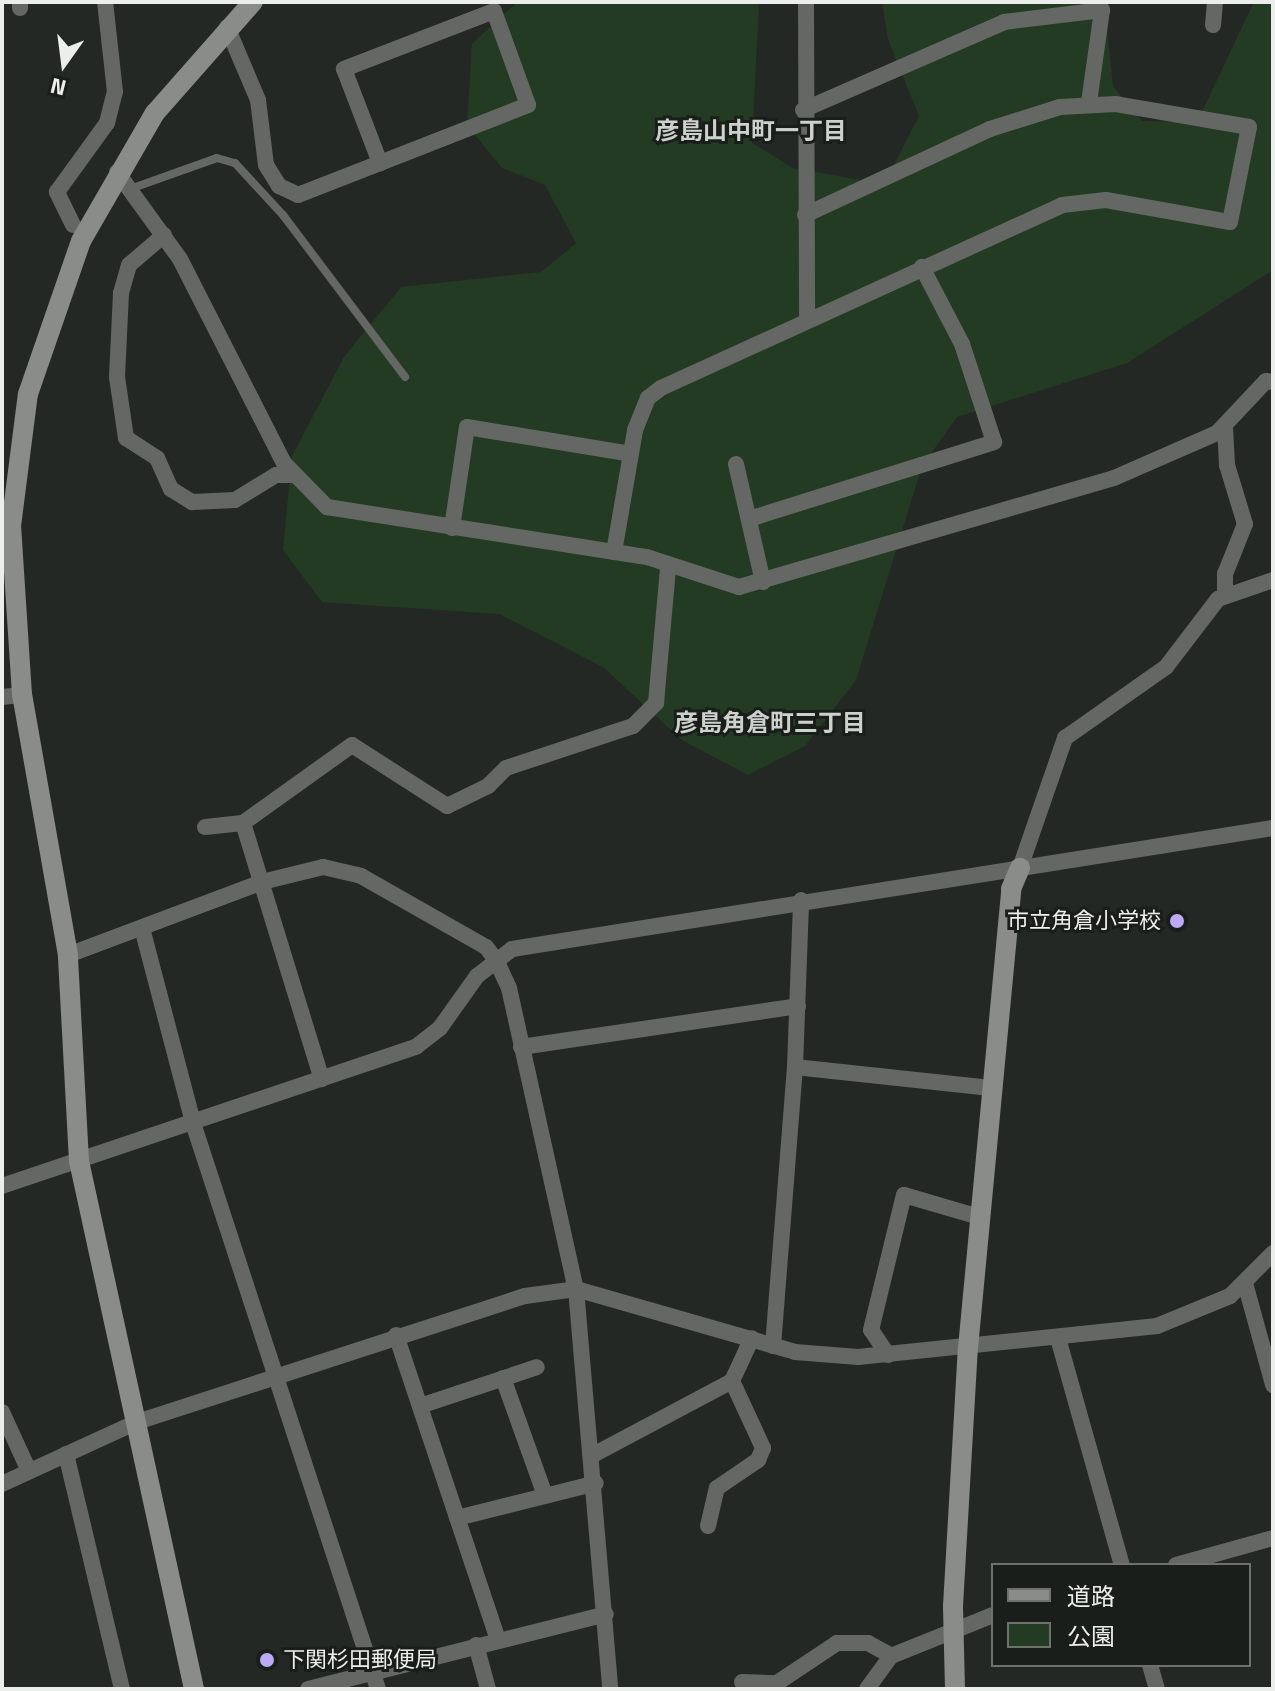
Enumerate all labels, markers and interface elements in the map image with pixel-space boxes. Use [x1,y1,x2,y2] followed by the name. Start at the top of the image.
[24,24,104,104] north arrow
[47,69,70,106] text: N
[655,117,847,145] district label: 彦島山中町一丁目
[674,709,866,737] district label: 彦島角倉町三丁目
[1007,908,1161,934] place label: 市立角倉小学校
[1168,912,1186,930] marker: 市立角倉小学校
[991,1563,1251,1667] legend
[1067,1578,1115,1614] text: 道路
[1067,1618,1115,1654] text: 公園
[283,1647,437,1673] place label: 下関杉田郵便局
[258,1651,276,1669] marker: 下関杉田郵便局

